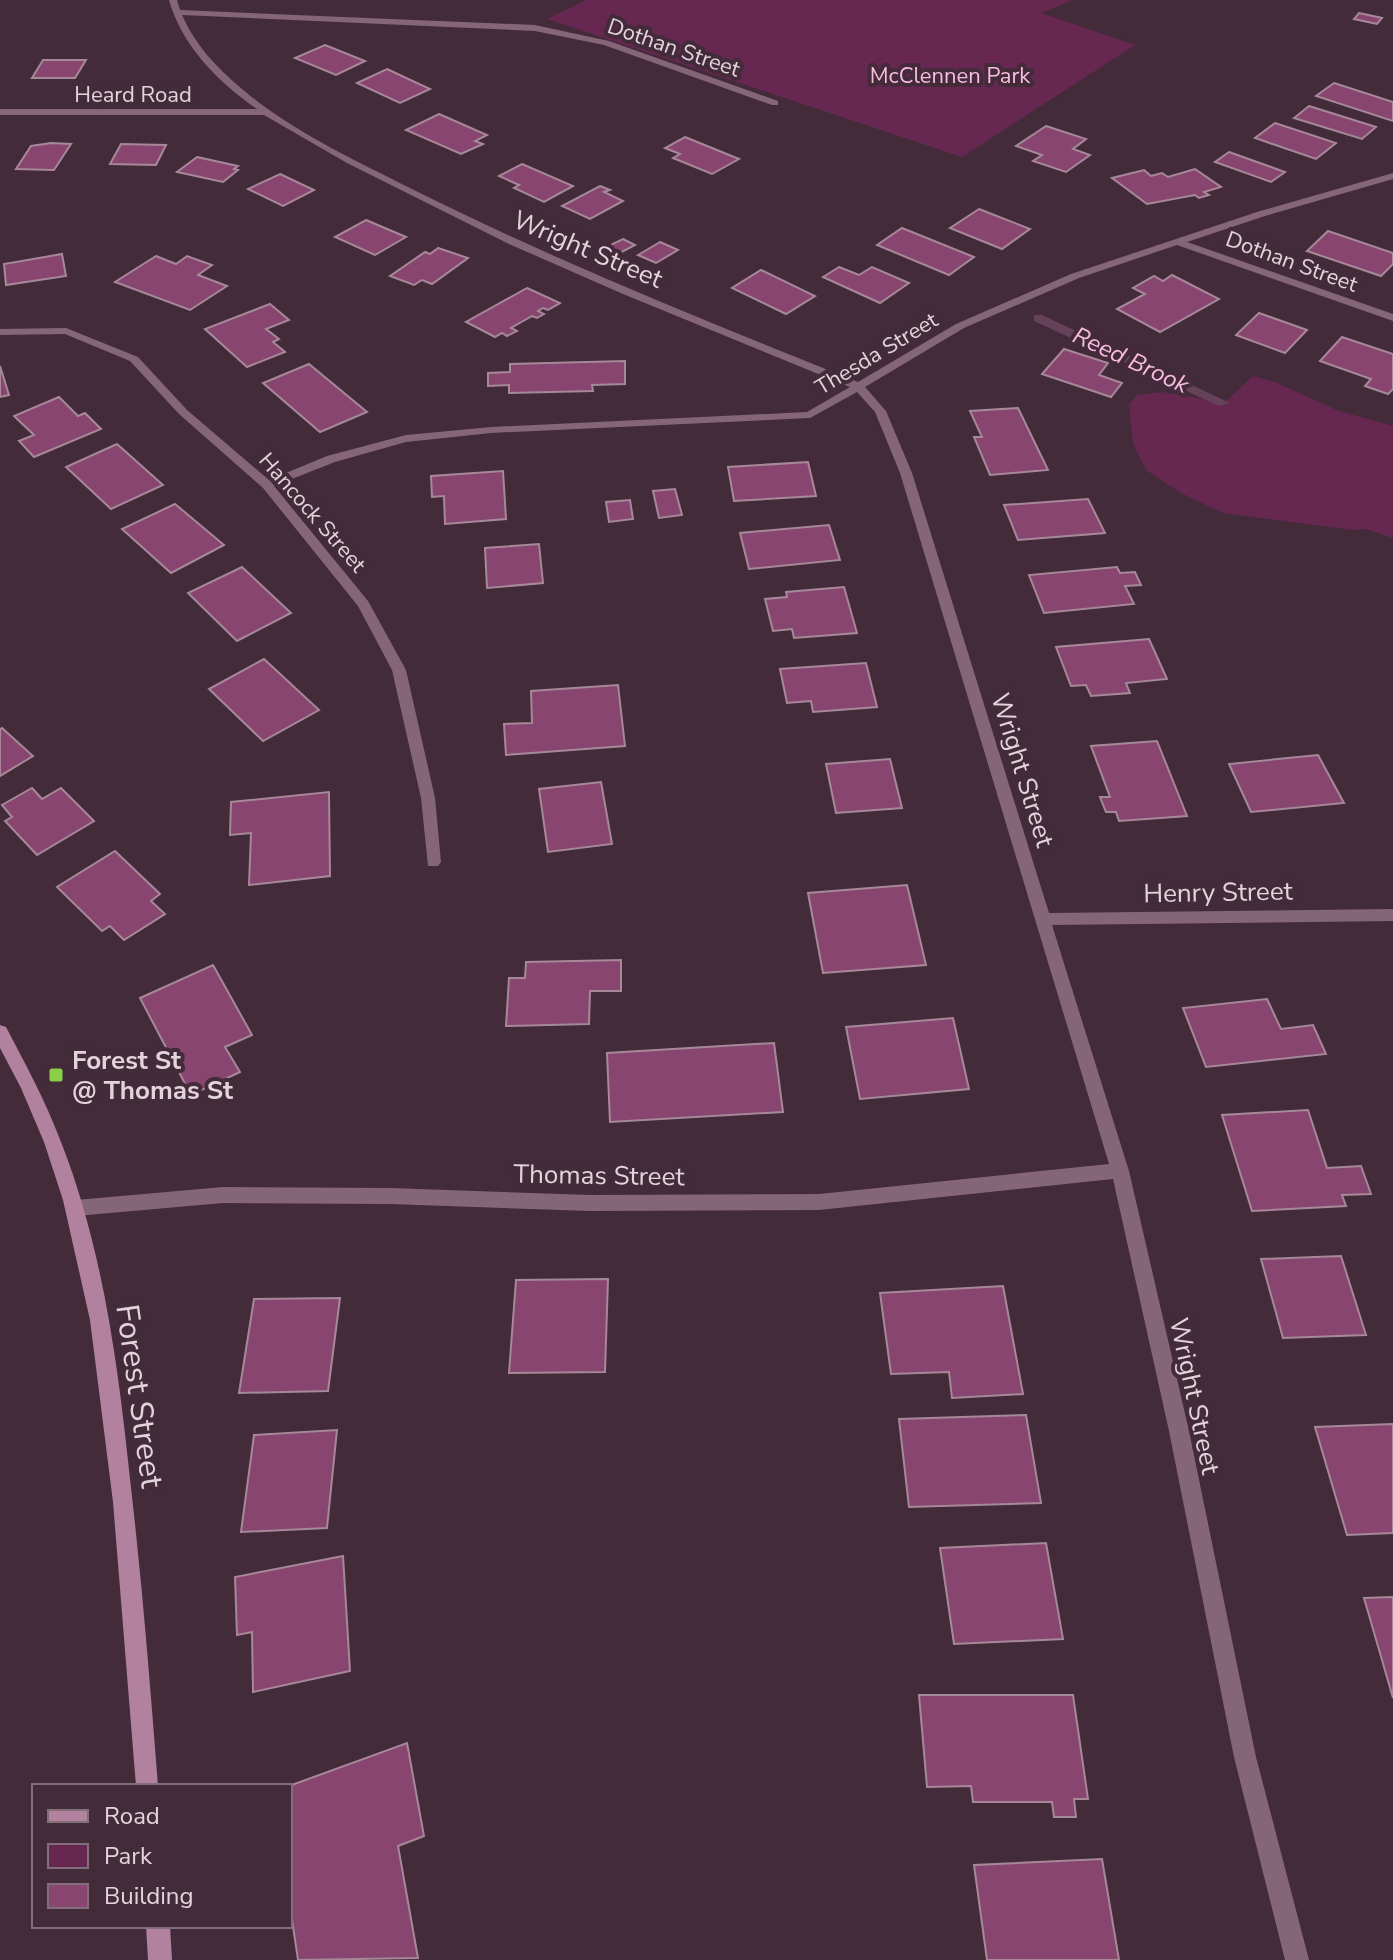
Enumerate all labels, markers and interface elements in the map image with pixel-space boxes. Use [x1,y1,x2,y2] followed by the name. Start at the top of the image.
[603,11,744,85] street label: Dothan Street
[870,61,1031,91] park label: McClennen Park
[74,80,192,110] street label: Heard Road
[508,202,669,297] street label: Wright Street
[1221,224,1362,300] street label: Dothan Street
[810,305,944,402] street label: Thesda Street
[1068,319,1195,401] water label: Reed Brook
[252,446,373,579] street label: Hancock Street
[983,689,1063,852] street label: Wright Street
[1143,874,1294,911] street label: Henry Street
[72,1043,234,1108] place label: Forest St @ Thomas St
[47,1066,65,1084] marker: Forest St @ Thomas St
[513,1157,686,1195] street label: Thomas Street
[105,1301,174,1491] street label: Forest Street
[1161,1315,1228,1478] street label: Wright Street
[32,1784,292,1928] legend
[104,1800,160,1832] text: Road
[104,1840,153,1872] text: Park
[104,1880,194,1912] text: Building

